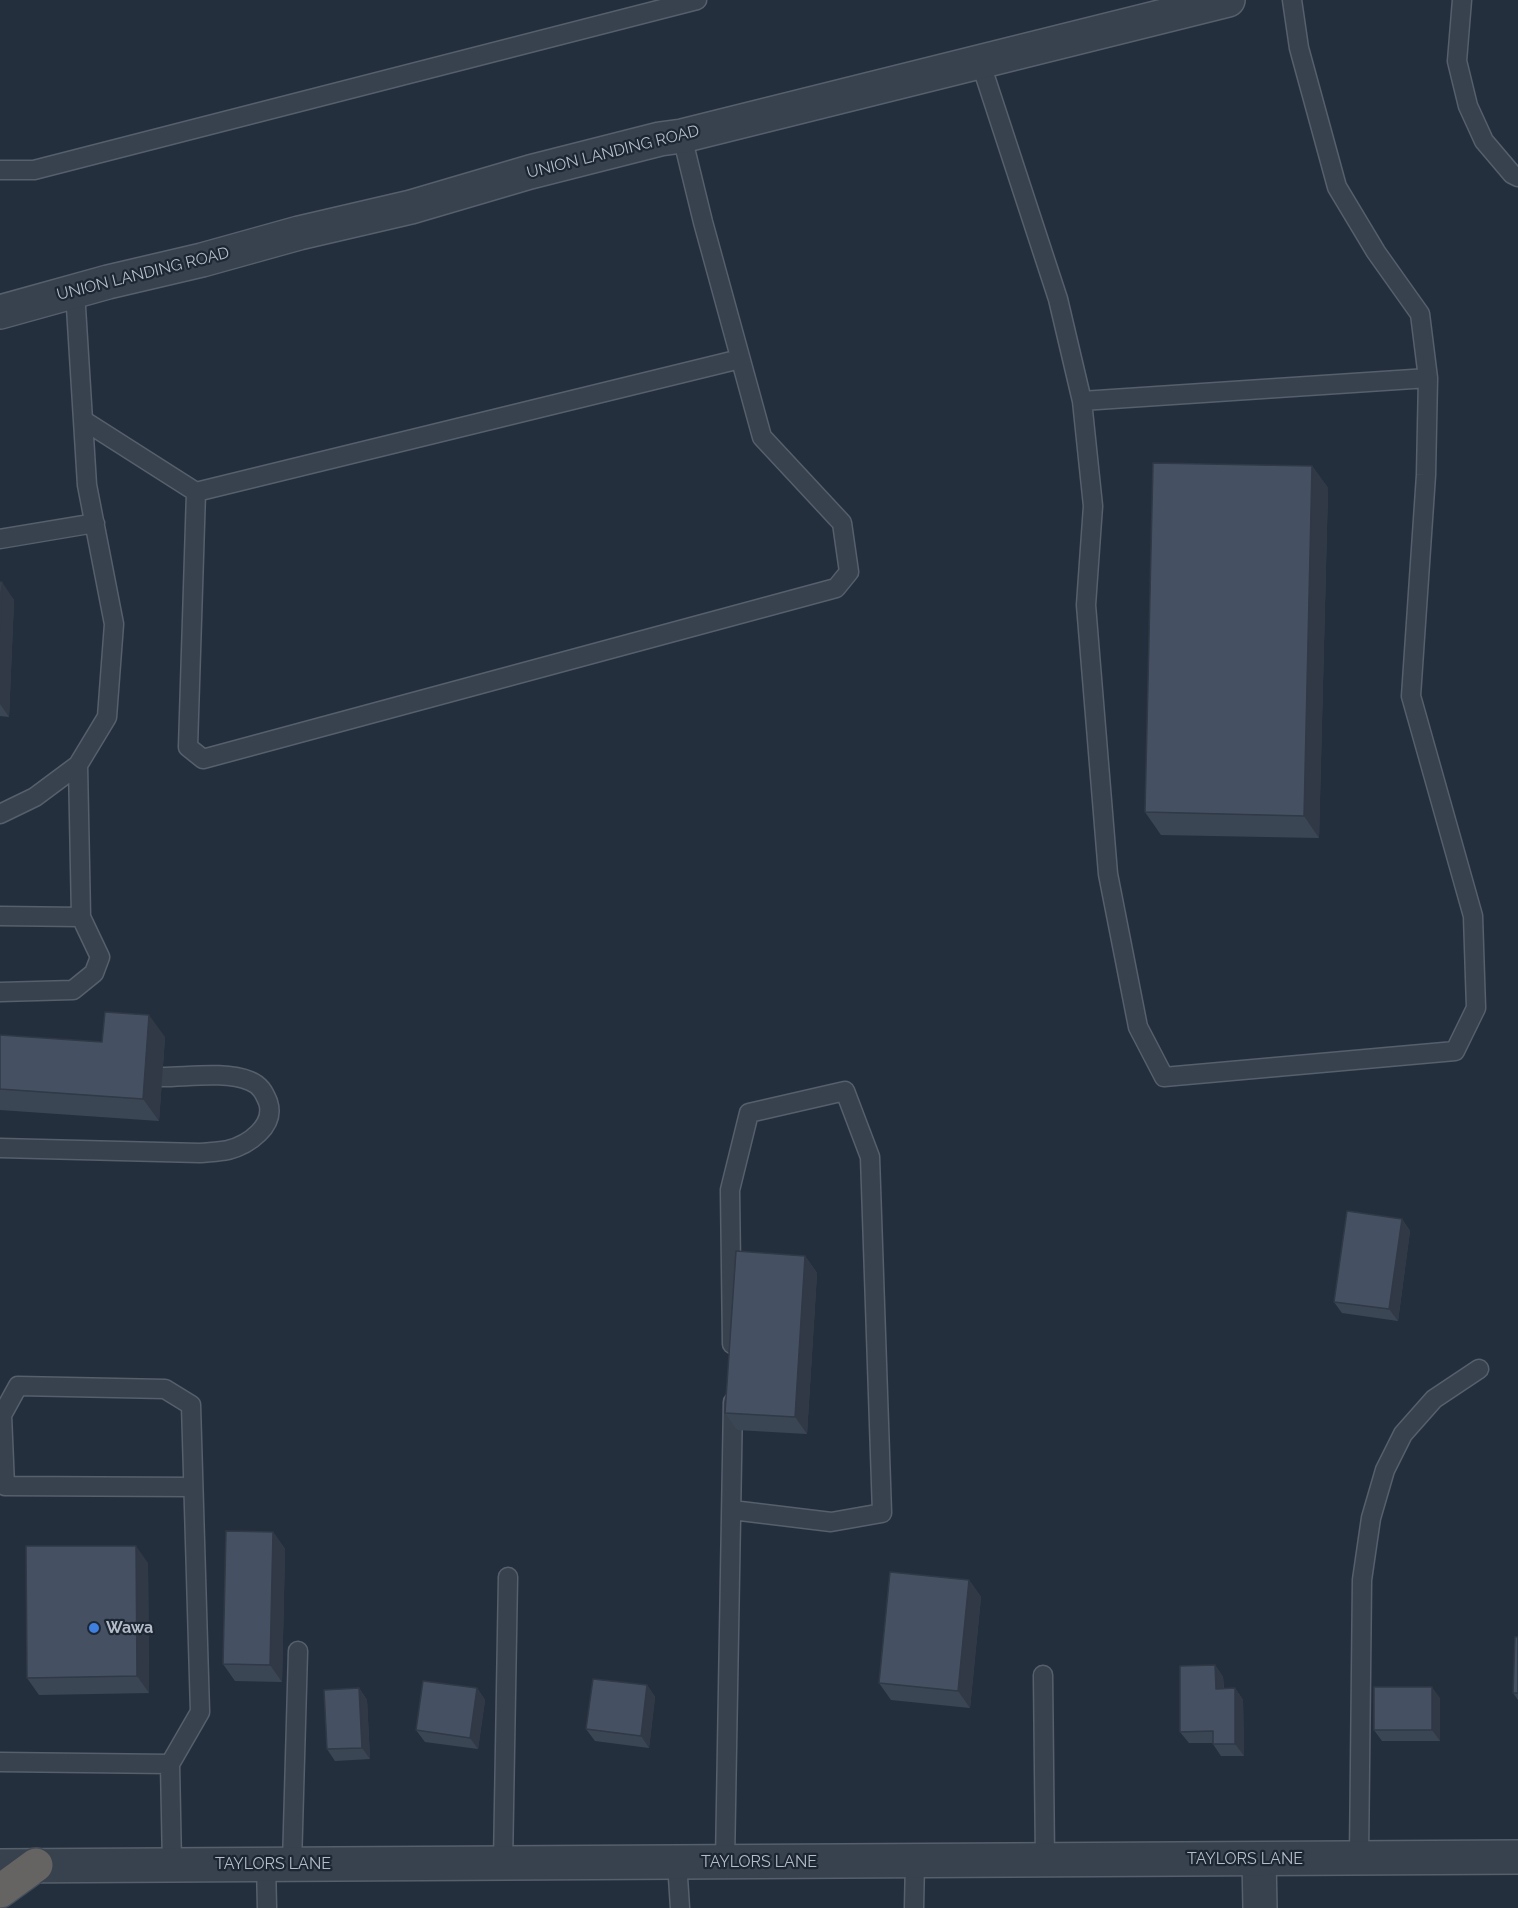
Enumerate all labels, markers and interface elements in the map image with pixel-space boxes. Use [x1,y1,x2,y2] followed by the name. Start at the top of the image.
[525,121,701,183] street label: UNION LANDING ROAD
[55,243,231,305] street label: UNION LANDING ROAD
[106,1618,153,1638] place label: Wawa
[87,1621,101,1635] marker: Wawa
[1187,1849,1303,1869] street label: TAYLORS LANE
[701,1852,817,1872] street label: TAYLORS LANE
[215,1854,331,1874] street label: TAYLORS LANE

